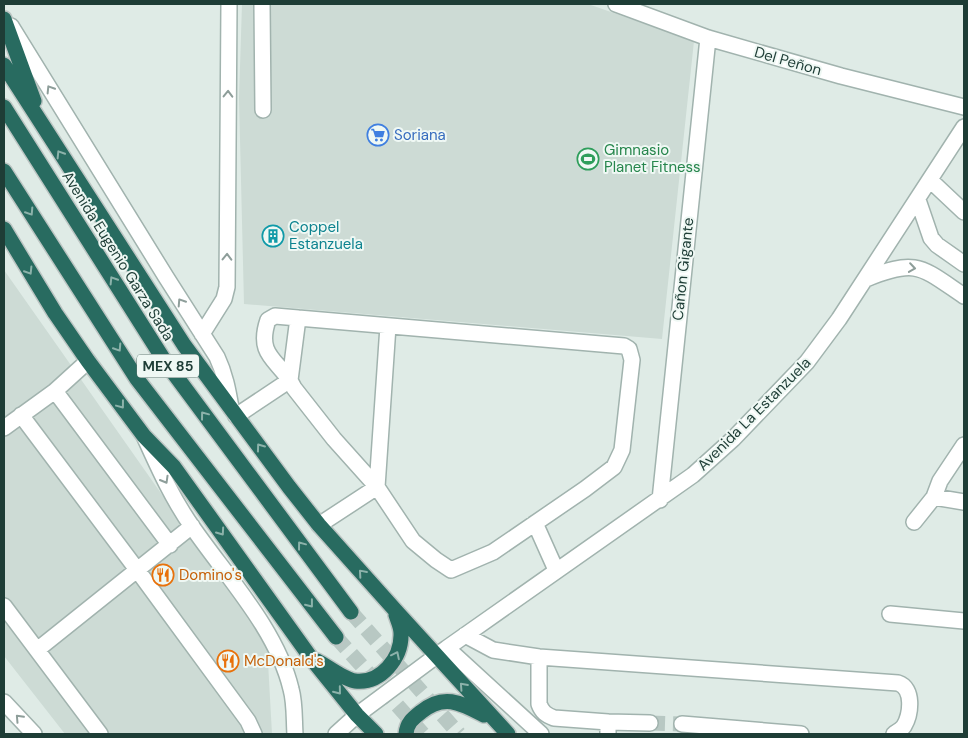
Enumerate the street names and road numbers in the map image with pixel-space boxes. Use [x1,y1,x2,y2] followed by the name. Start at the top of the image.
[752,42,824,80] street label: Del Peñon
[58,167,178,345] street label: Avenida Eugenio Garza Sada
[668,217,698,321] street label: Cañon Gigante
[693,353,815,475] street label: Avenida La Estanzuela
[137,354,199,378] road number: MEX 85

